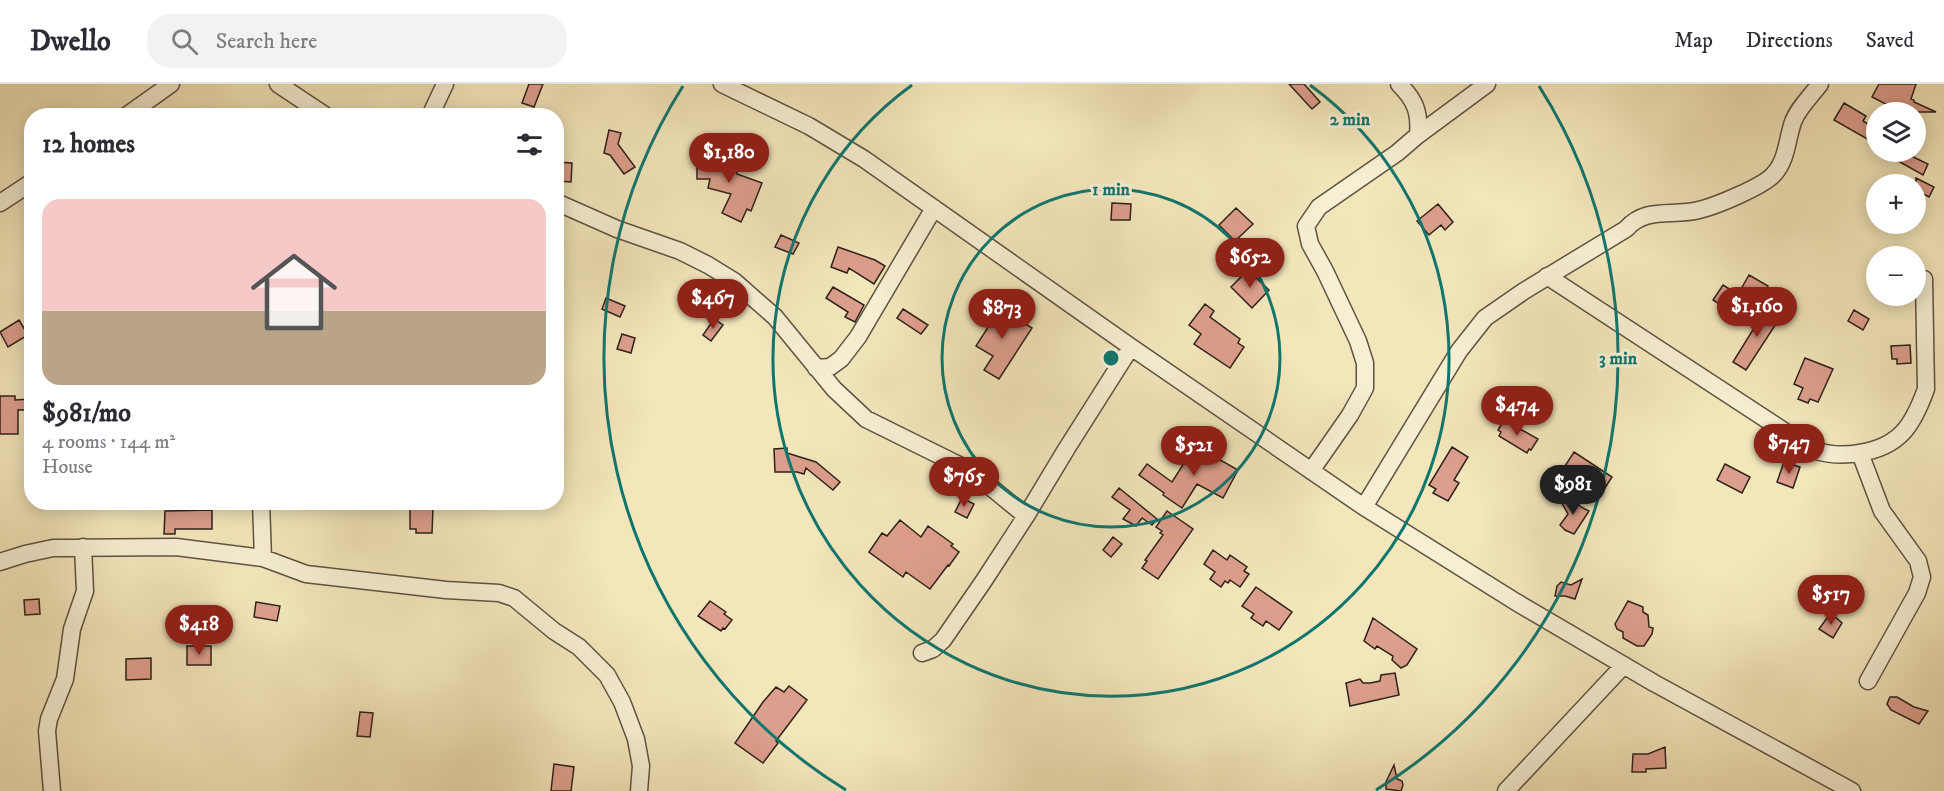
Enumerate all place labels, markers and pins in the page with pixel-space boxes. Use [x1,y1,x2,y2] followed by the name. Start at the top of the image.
[680,133,778,184] pin: $1,180
[1214,238,1286,289] pin: $652
[677,279,749,330] pin: $467
[1708,287,1806,338] pin: $1,160
[966,289,1038,340] pin: $873
[1101,348,1121,368] centre of rings
[1481,386,1553,437] pin: $474
[1753,424,1825,475] pin: $747
[1158,426,1230,477] pin: $521
[928,457,1000,508] pin: $765
[1537,465,1609,516] pin: $981
[1795,575,1867,626] pin: $517
[163,605,235,656] pin: $418

